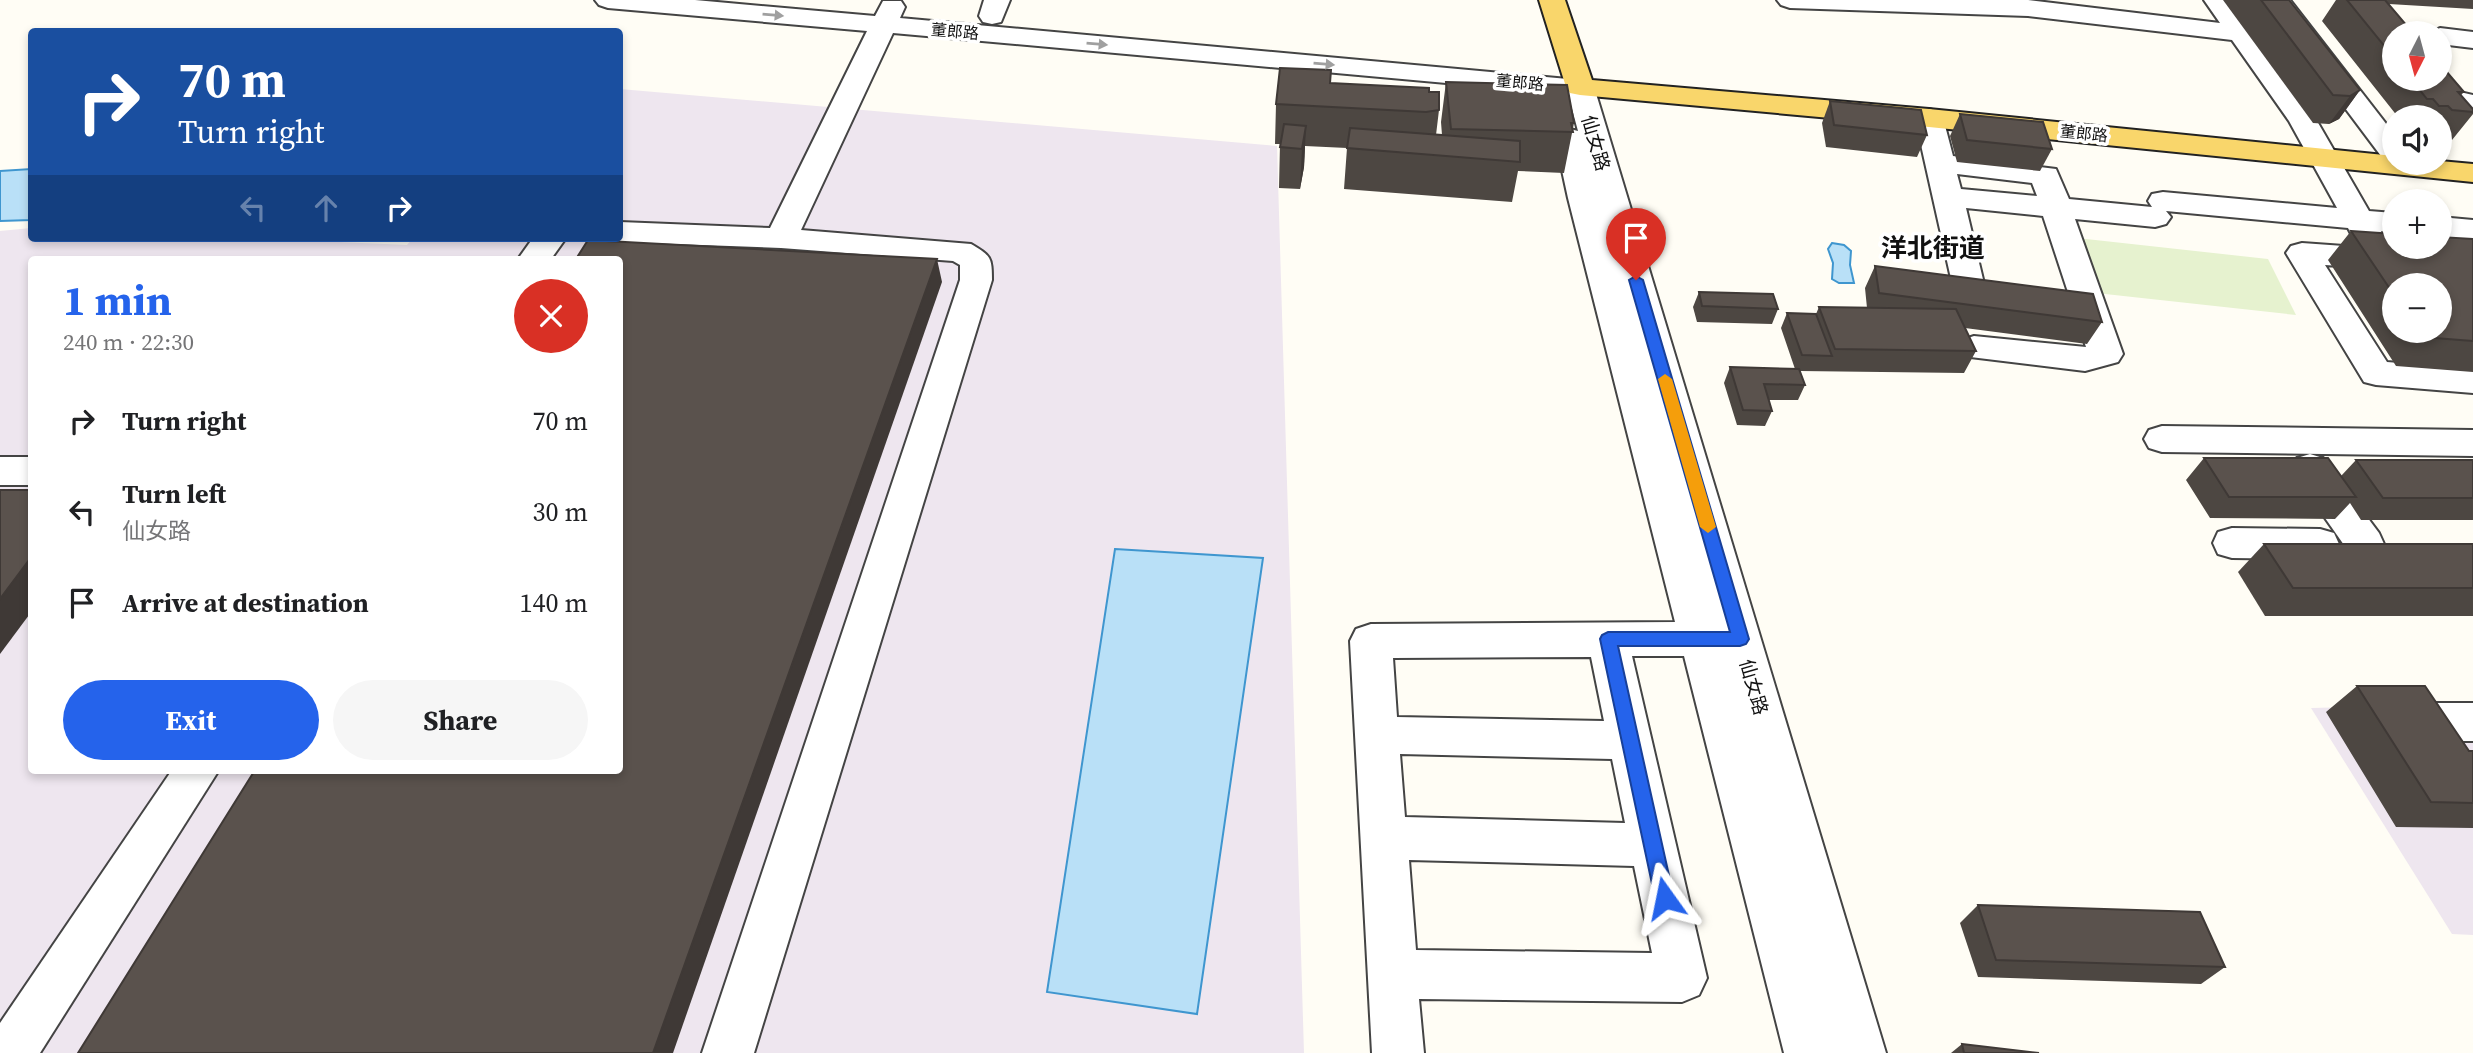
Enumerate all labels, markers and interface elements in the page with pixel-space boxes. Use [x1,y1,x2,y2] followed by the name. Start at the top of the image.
[762,10,784,21] one-way arrow
[930,18,980,44] street label: 董郎路
[2382,21,2452,91] north arrow
[2382,21,2452,343] map controls
[1087,39,1109,50] one-way arrow
[178,46,286,113] text: 70 m
[63,56,154,147] icon: right
[1313,59,1335,70] one-way arrow
[1495,69,1545,95] street label: 董郎路
[2382,105,2452,175] button: sound
[178,110,324,154] text: Turn right
[1576,112,1616,174] street label: 仙女路
[2059,120,2109,146] street label: 董郎路
[234,189,272,227] icon: left
[307,189,345,227] icon: ahead
[380,189,418,227] icon: right
[2382,189,2452,259] button: +
[1606,208,1666,280] pin
[1617,219,1655,257] icon: arrive
[1881,230,1985,266] district label: 洋北街道
[63,271,172,329] text: 1 min
[2382,273,2452,343] button: −
[514,279,588,353] button: close
[63,326,194,358] text: 240 m · 22:30
[63,402,101,440] icon: right
[122,403,246,439] text: Turn right
[533,403,588,439] text: 70 m
[122,476,226,512] text: Turn left
[63,493,101,531] icon: left
[533,494,588,530] text: 30 m
[122,515,191,547] text: 仙女路
[63,584,101,622] icon: arrive
[122,585,369,621] text: Arrive at destination
[520,585,588,621] text: 140 m
[1734,656,1774,718] street label: 仙女路
[63,680,319,760] button: Exit
[333,680,588,760] button: Share
[1628,861,1702,935] position arrow

